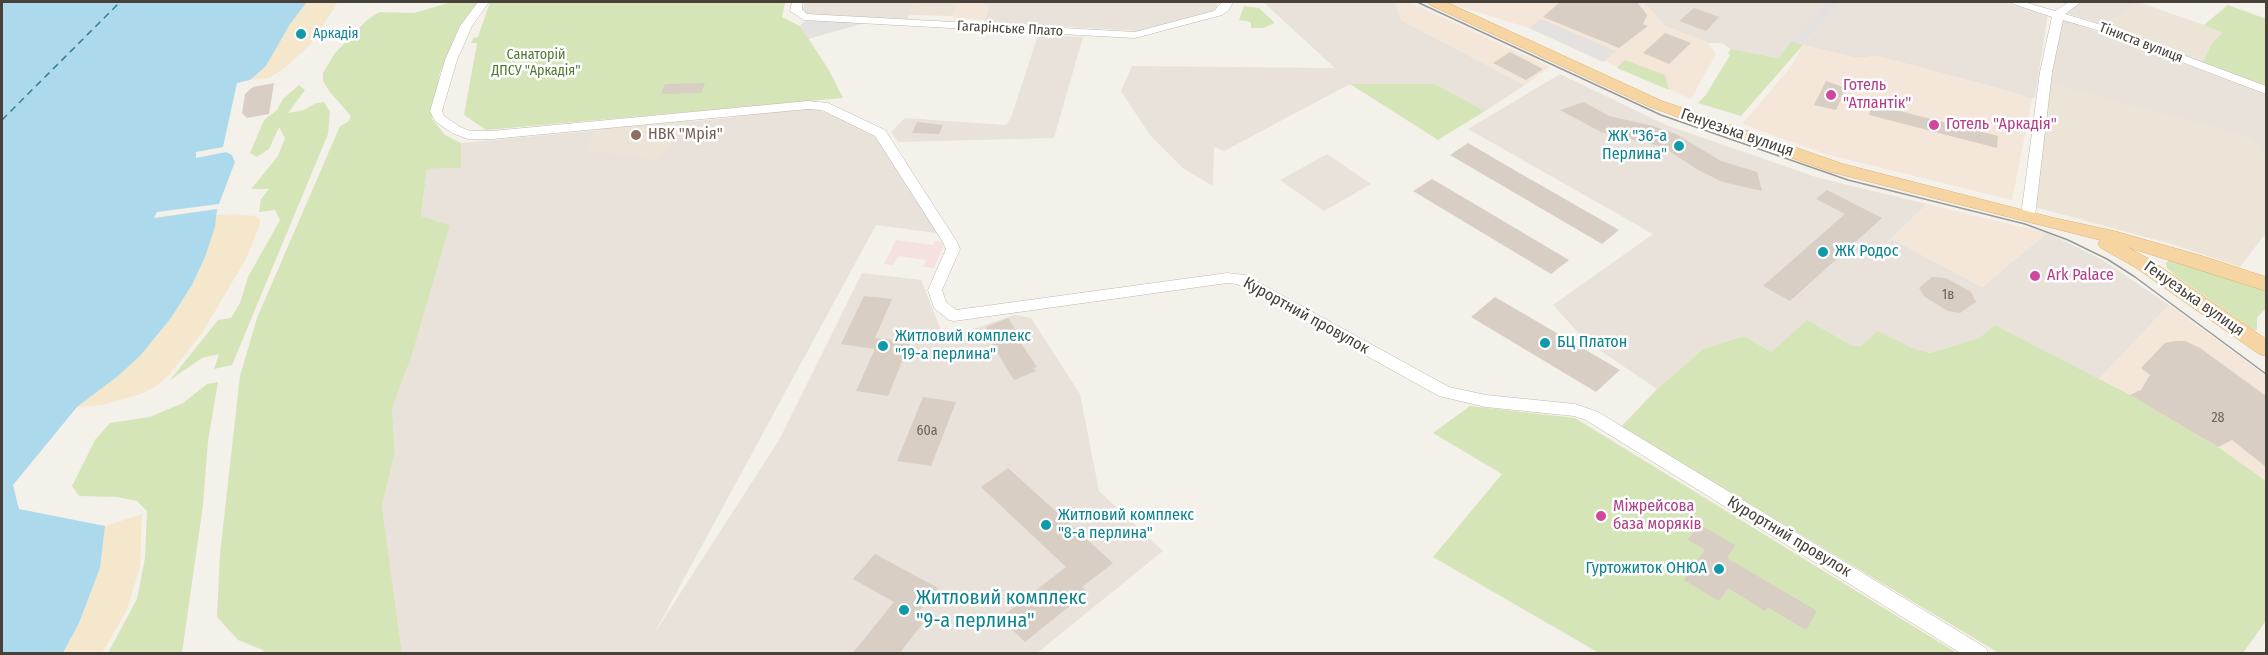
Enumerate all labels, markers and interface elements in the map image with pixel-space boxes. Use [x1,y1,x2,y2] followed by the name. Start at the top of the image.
[957,18,1063,40] street label: Гагарінське Плато
[2097,19,2185,67] street label: Тіниста вулиця
[313,26,359,42] place label: Аркадія
[294,27,308,41] marker: Аркадія
[491,47,581,80] park label: Санаторій ДПСУ "Аркадія"
[1843,76,1911,114] place label: Готель "Атлантік"
[1824,88,1838,102] marker: Готель "Атлантік"
[1678,105,1796,161] street label: Генуезька вулиця
[1946,115,2057,135] place label: Готель "Аркадія"
[1927,118,1941,132] marker: Готель "Аркадія"
[648,125,723,145] place label: НВК "Мрія"
[1602,127,1667,165] place label: ЖК "36-а Перлина"
[629,128,643,142] marker: НВК "Мрія"
[1672,139,1686,153] marker: ЖК "36-а Перлина"
[1835,242,1899,262] place label: ЖК Родос
[1816,245,1830,259] marker: ЖК Родос
[2140,257,2248,341] street label: Генуезька вулиця
[2047,266,2114,286] place label: Ark Palace
[2028,269,2042,283] marker: Ark Palace
[1240,273,1372,359] street label: Курортний провулок
[1942,287,1954,303] house number: 1в
[895,327,1031,365] place label: Житловий комплекс "19-а перлина"
[1557,333,1627,353] place label: БЦ Платон
[1538,336,1552,350] marker: БЦ Платон
[876,339,890,353] marker: Житловий комплекс "19-а перлина"
[2211,410,2225,426] house number: 28
[916,423,938,439] house number: 60а
[1724,492,1854,582] street label: Курортний провулок
[1613,497,1702,535] place label: Міжрейсова база моряків
[1058,506,1194,544] place label: Житловий комплекс "8-а перлина"
[1594,509,1608,523] marker: Міжрейсова база моряків
[1039,518,1053,532] marker: Житловий комплекс "8-а перлина"
[1586,559,1707,579] place label: Гуртожиток ОНЮА
[1712,562,1726,576] marker: Гуртожиток ОНЮА
[916,586,1086,633] place label: Житловий комплекс "9-а перлина"
[897,603,911,617] marker: Житловий комплекс "9-а перлина"

